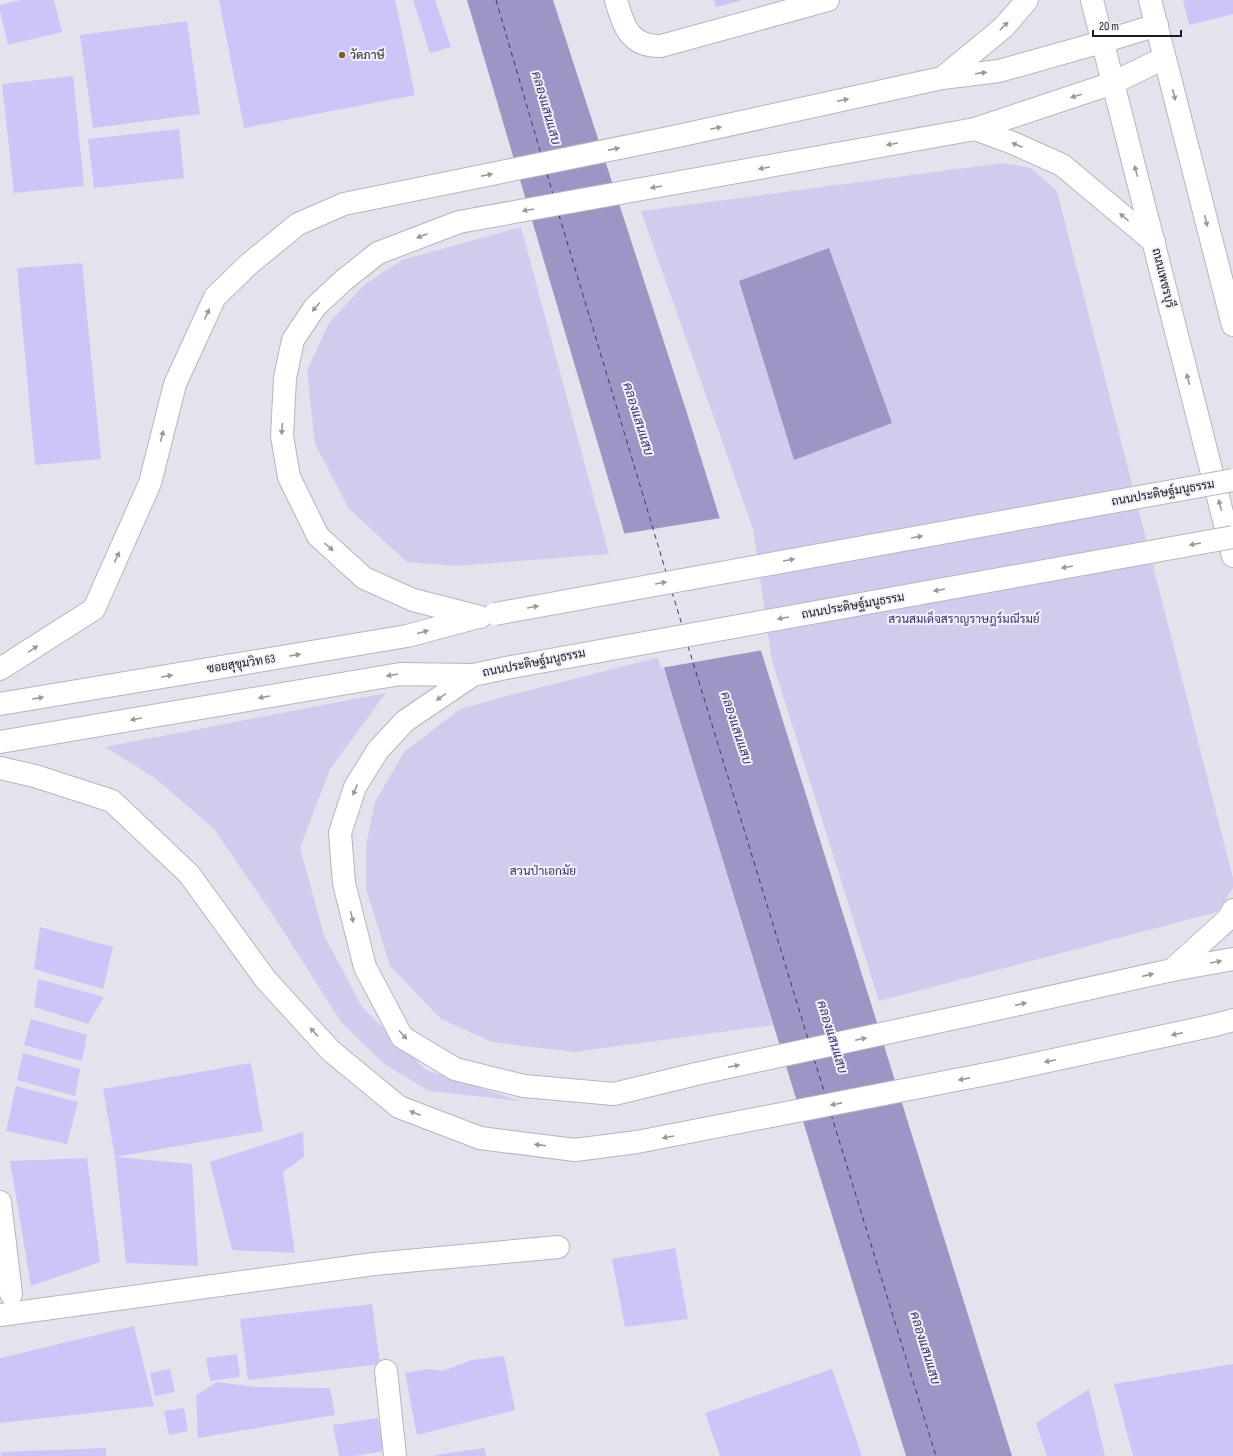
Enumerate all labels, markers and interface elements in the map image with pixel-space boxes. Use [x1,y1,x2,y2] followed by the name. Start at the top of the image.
[1093,12,1181,38] scale bar
[1099,19,1119,34] text: 20 m
[999,21,1009,31] one-way arrow
[350,47,385,63] place label: วัดภาษี
[337,50,347,60] marker: วัดภาษี
[528,69,564,147] water label: คลองแสนแสบ
[975,70,987,76] one-way arrow
[1171,90,1177,102] one-way arrow
[1069,93,1081,99] one-way arrow
[837,96,850,102] one-way arrow
[710,124,723,130] one-way arrow
[886,142,898,148] one-way arrow
[1012,142,1023,148] one-way arrow
[608,146,620,152] one-way arrow
[758,165,770,171] one-way arrow
[1132,165,1138,178] one-way arrow
[481,171,493,177] one-way arrow
[650,185,662,191] one-way arrow
[522,207,534,213] one-way arrow
[1119,212,1129,221] one-way arrow
[1203,216,1209,228] one-way arrow
[416,234,428,240] one-way arrow
[1147,246,1179,310] street label: ถนนเพชรบุรี
[311,302,320,313] one-way arrow
[204,308,210,320] one-way arrow
[1185,373,1191,385] one-way arrow
[619,380,657,458] water label: คลองแสนแสบ
[279,423,286,435] one-way arrow
[160,429,166,442] one-way arrow
[1110,476,1216,509] street label: ถนนประดิษฐ์มนูธรรม
[1217,499,1223,511] one-way arrow
[911,534,923,540] one-way arrow
[324,542,335,551] one-way arrow
[1189,542,1201,548] one-way arrow
[114,551,120,563] one-way arrow
[783,557,795,563] one-way arrow
[1061,565,1073,571] one-way arrow
[655,580,667,586] one-way arrow
[933,587,945,593] one-way arrow
[800,589,906,622] street label: ถนนประดิษฐ์มนูธรรม
[527,603,539,609] one-way arrow
[888,610,1040,627] park label: สวนสมเด็จสราญราษฎร์มณีรมย์
[777,615,789,621] one-way arrow
[417,629,429,635] one-way arrow
[28,645,38,653] one-way arrow
[481,645,587,680] street label: ถนนประดิษฐ์มนูธรรม
[206,651,276,678] street label: ซอยสุขุมวิท 63
[289,652,301,658] one-way arrow
[161,673,173,679] one-way arrow
[386,673,398,679] one-way arrow
[717,690,755,767] water label: คลองแสนแสบ
[436,693,446,701] one-way arrow
[258,694,270,700] one-way arrow
[32,695,45,701] one-way arrow
[130,716,142,722] one-way arrow
[351,785,357,797] one-way arrow
[510,864,576,879] park label: สวนป่าเอกมัย
[350,911,356,923] one-way arrow
[1210,959,1222,965] one-way arrow
[1142,972,1154,978] one-way arrow
[813,998,851,1076] water label: คลองแสนแสบ
[1015,1000,1027,1006] one-way arrow
[310,1028,319,1037] one-way arrow
[398,1030,407,1040] one-way arrow
[1171,1031,1183,1037] one-way arrow
[855,1035,867,1041] one-way arrow
[1043,1058,1056,1064] one-way arrow
[728,1062,740,1068] one-way arrow
[958,1076,970,1082] one-way arrow
[830,1101,842,1107] one-way arrow
[408,1109,420,1115] one-way arrow
[662,1134,675,1140] one-way arrow
[534,1142,546,1148] one-way arrow
[906,1309,944,1387] water label: คลองแสนแสบ

